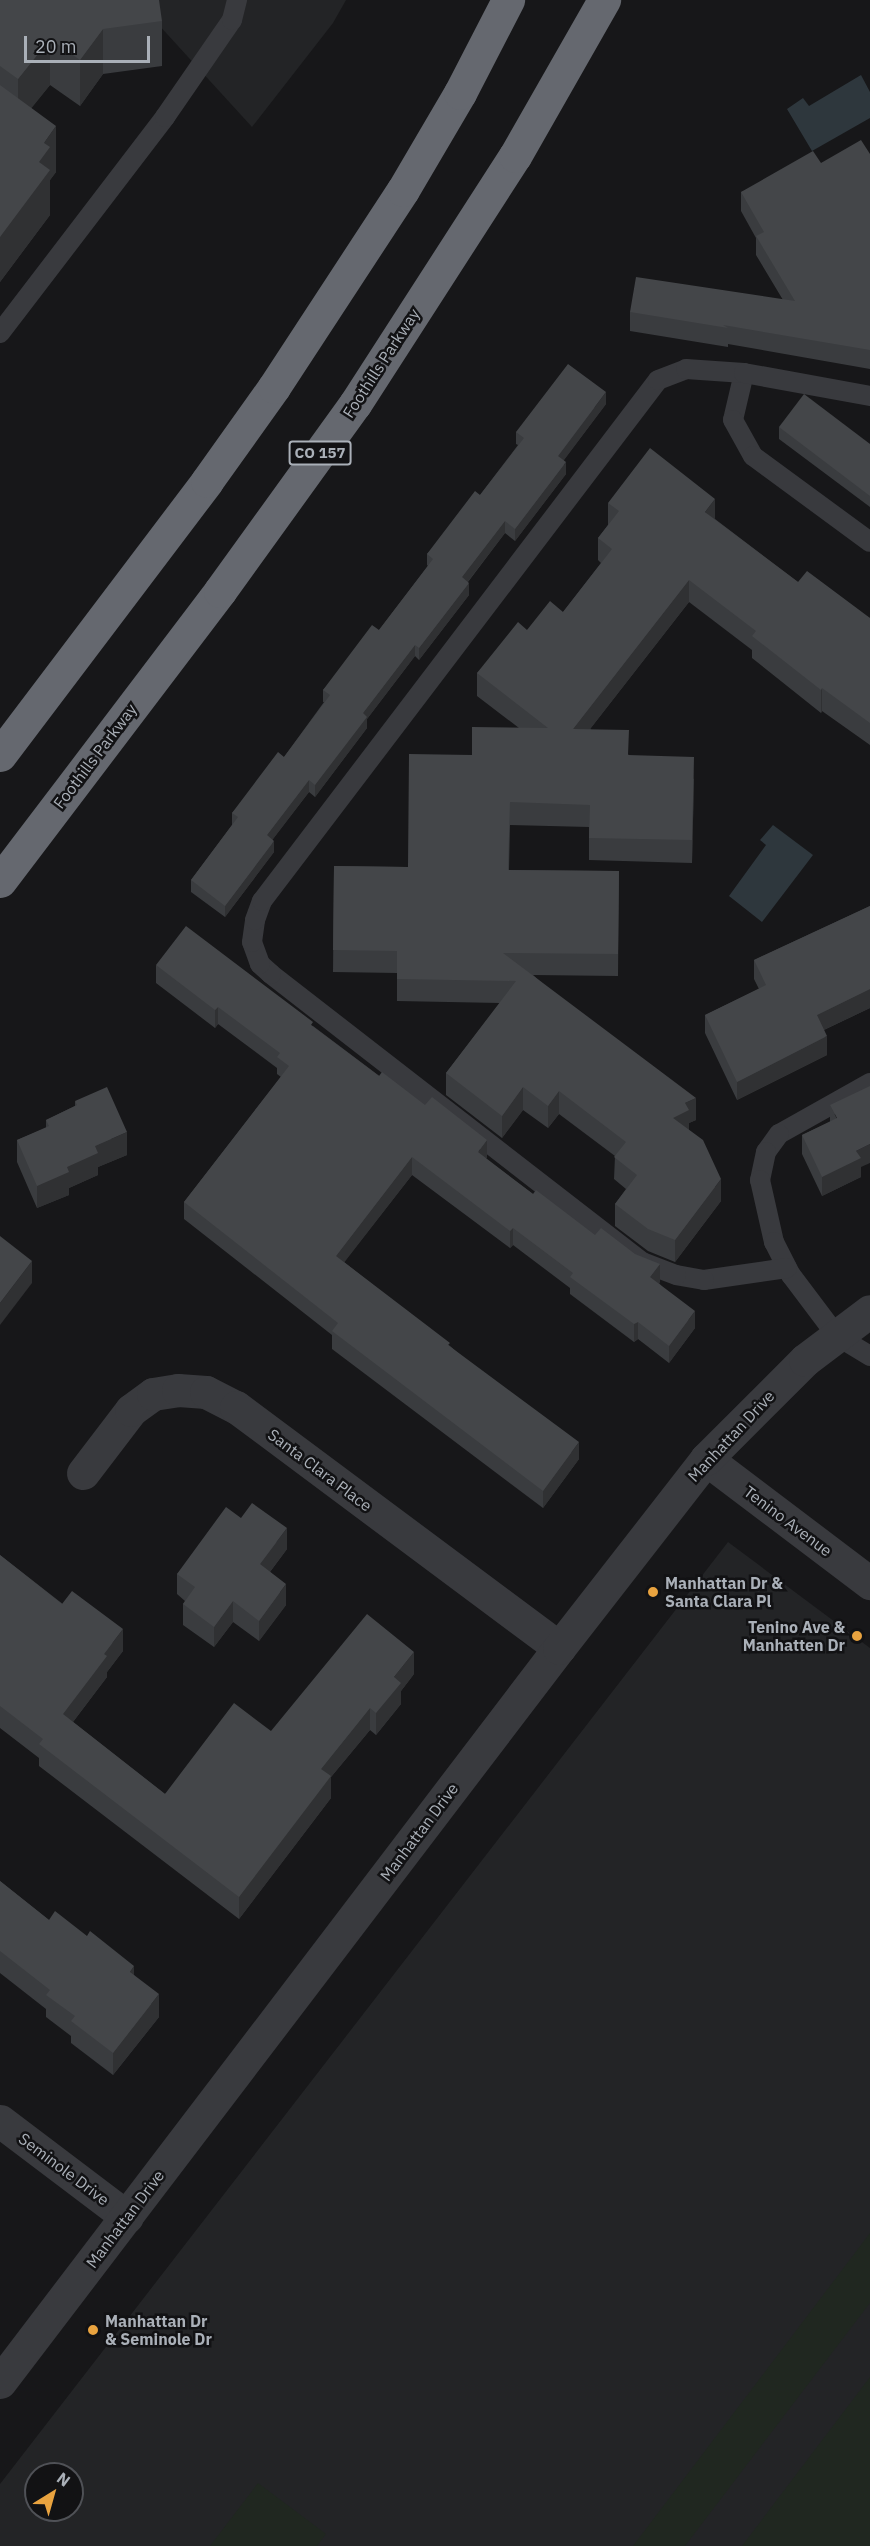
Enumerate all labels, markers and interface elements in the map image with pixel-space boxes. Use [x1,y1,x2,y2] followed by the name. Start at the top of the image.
[27,24,153,62] scale bar
[35,35,77,58] text: 20 m
[339,305,423,421] street label: Foothills Parkway
[288,441,352,465] road number: CO 157
[49,700,141,812] street label: Foothills Parkway
[684,1386,778,1486] street label: Manhattan Drive
[264,1425,376,1515] street label: Santa Clara Place
[740,1482,836,1560] street label: Tenino Avenue
[665,1573,783,1611] place label: Manhattan Dr & Santa Clara Pl
[646,1585,660,1599] marker: Manhattan Dr & Santa Clara Pl
[743,1617,845,1655] place label: Tenino Ave & Manhatten Dr
[850,1629,864,1643] marker: Tenino Ave & Manhatten Dr
[376,1779,462,1885] street label: Manhattan Drive
[15,2129,113,2209] street label: Seminole Drive
[82,2166,168,2272] street label: Manhattan Drive
[105,2311,212,2349] place label: Manhattan Dr & Seminole Dr
[86,2323,100,2337] marker: Manhattan Dr & Seminole Dr
[24,2462,84,2522] north arrow
[53,2468,74,2491] text: N

